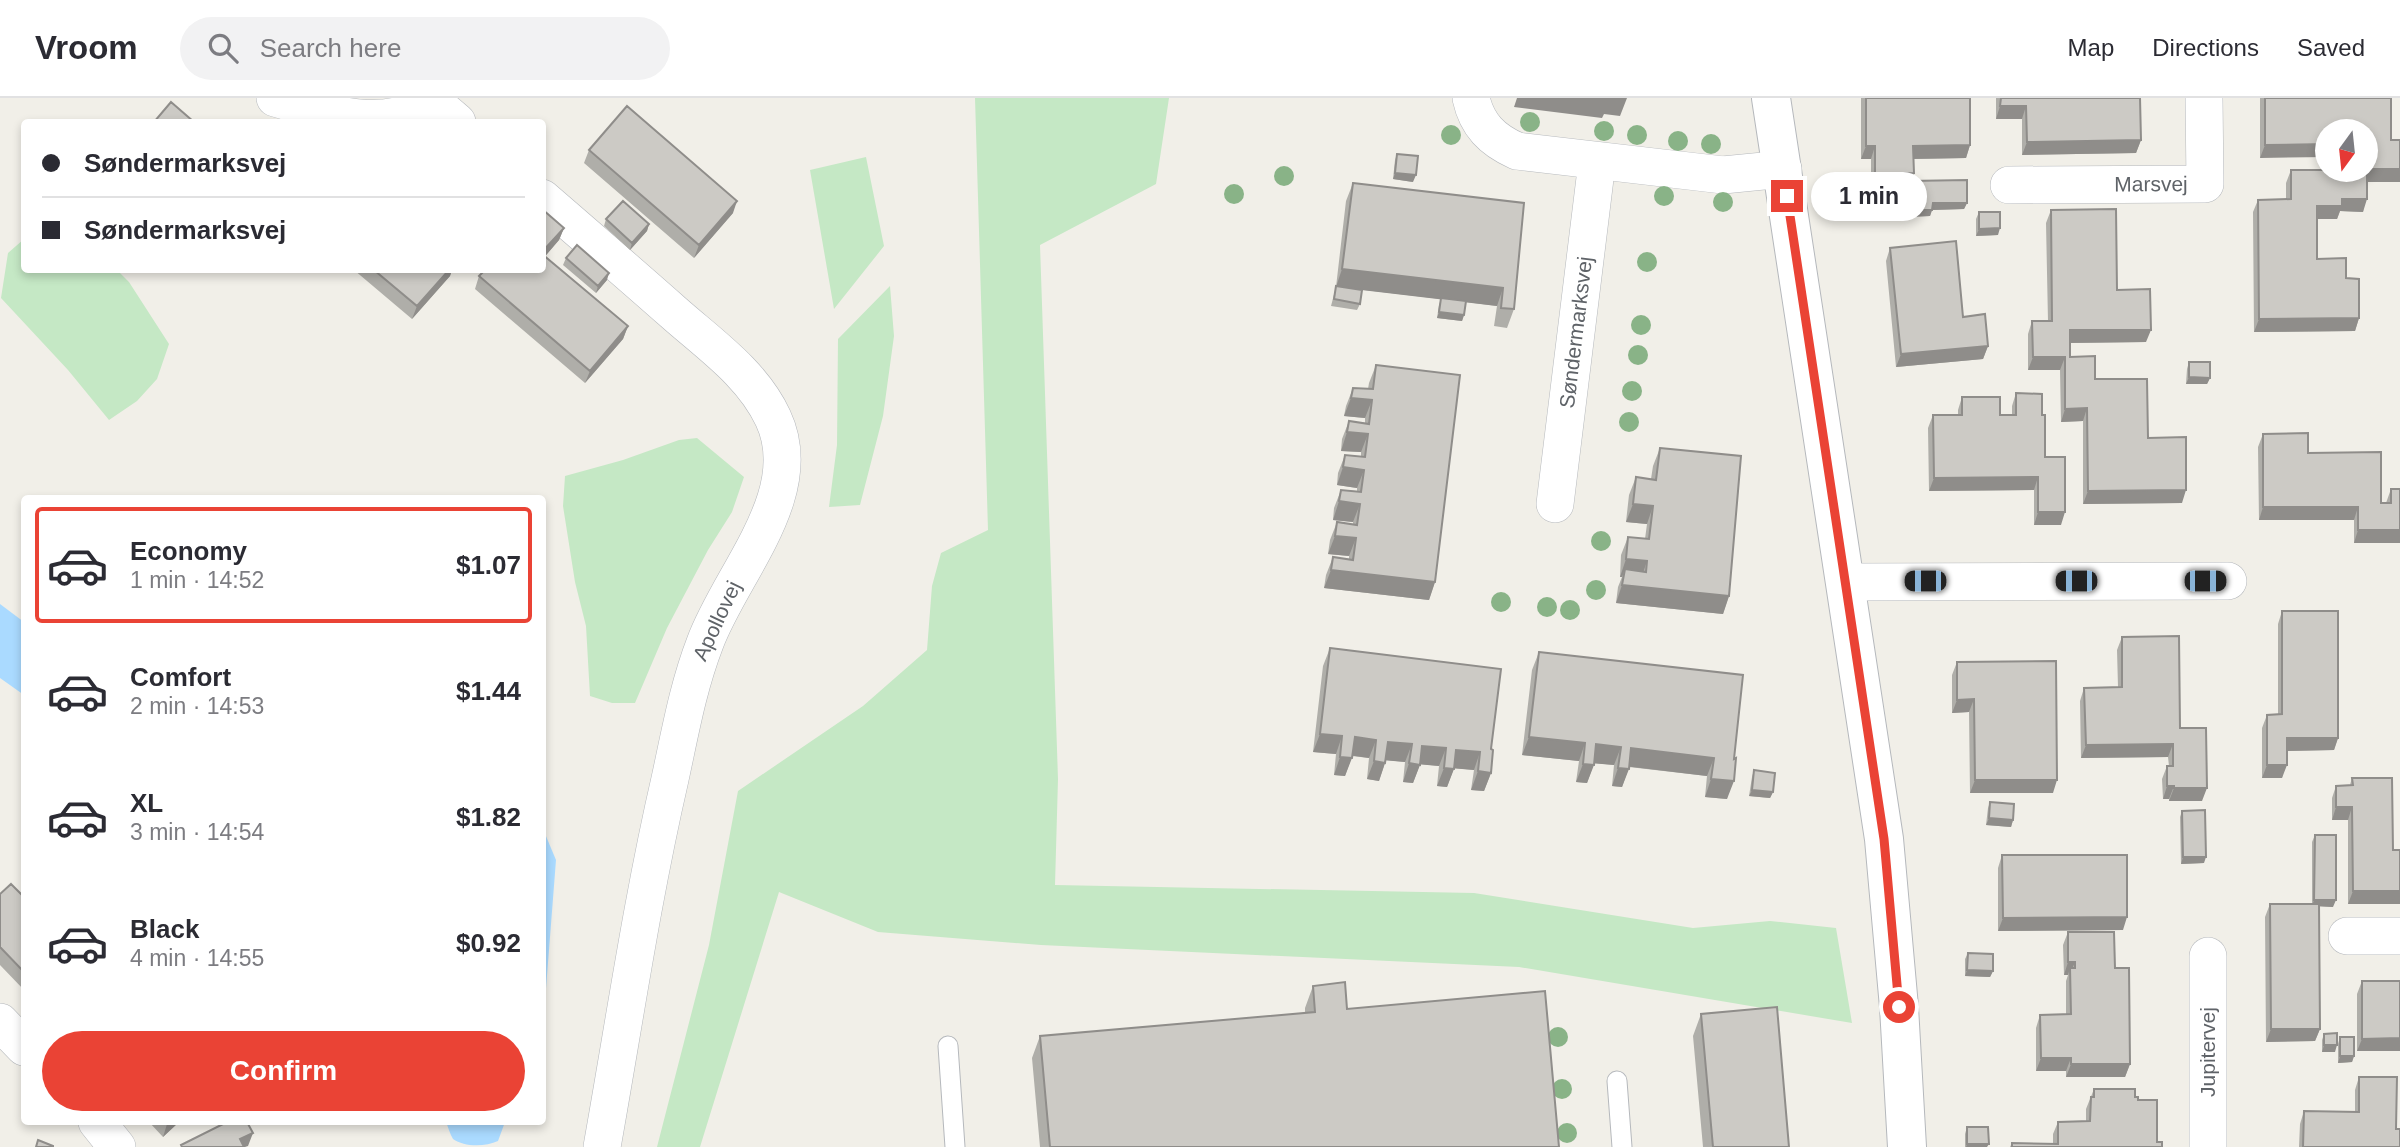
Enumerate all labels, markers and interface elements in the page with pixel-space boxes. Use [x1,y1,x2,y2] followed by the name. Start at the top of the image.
[180,17,670,80] search box
[35,29,138,66] text: Vroom
[204,29,242,67] icon: search
[260,33,401,63] text: Search here
[2068,34,2114,61] text: Map
[2152,34,2259,61] text: Directions
[2297,34,2365,61] text: Saved
[2315,119,2378,182] north arrow
[2315,119,2378,182] map controls
[84,148,286,178] text: Søndermarksvej
[1812,172,1927,220] callout: 1 min
[2114,172,2188,195] street label: Marsvej
[1771,180,1803,212] route end
[1839,183,1899,209] text: 1 min
[84,215,286,245] text: Søndermarksvej
[1555,255,1596,410] street label: Søndermarksvej
[46,534,109,597] icon: car
[130,536,247,566] text: Economy
[456,550,521,580] text: $1.07
[130,567,264,593] text: 1 min · 14:52
[1905,571,1947,592] car
[2056,571,2098,592] car
[2185,571,2227,592] car
[688,577,745,664] street label: Apollovej
[46,660,109,723] icon: car
[130,662,231,692] text: Comfort
[456,676,521,706] text: $1.44
[130,693,264,719] text: 2 min · 14:53
[46,786,109,849] icon: car
[130,788,163,818] text: XL
[456,802,521,832] text: $1.82
[130,819,264,845] text: 3 min · 14:54
[46,912,109,975] icon: car
[130,914,199,944] text: Black
[456,928,521,958] text: $0.92
[130,945,264,971] text: 4 min · 14:55
[1883,991,1915,1023] route start
[2196,1007,2219,1097] street label: Jupitervej
[42,1031,525,1111] button: Confirm

